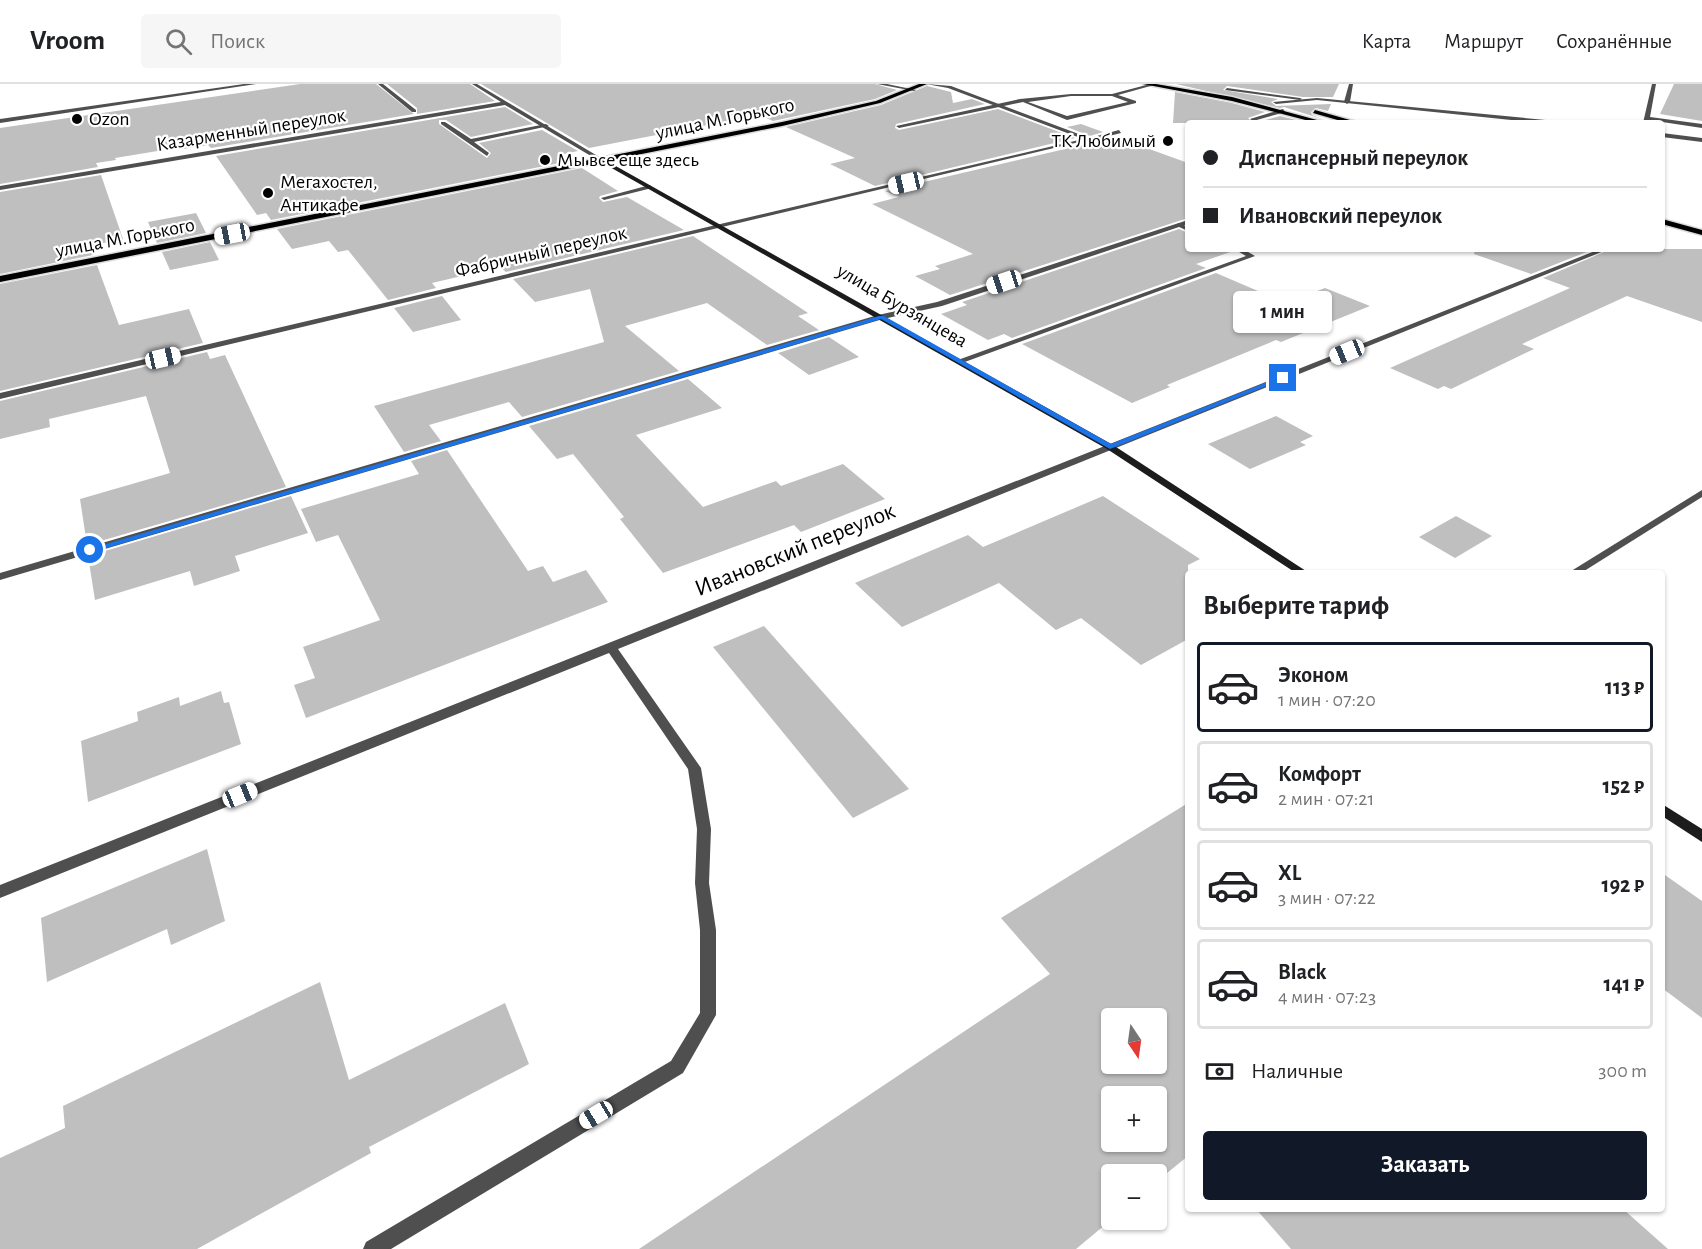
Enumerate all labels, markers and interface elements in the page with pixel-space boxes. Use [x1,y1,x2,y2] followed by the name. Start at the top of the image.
[141,14,561,68] search box
[162,25,195,58] icon: search
[30,27,105,55] text: Vroom
[210,30,265,52] text: Поиск
[1362,31,1411,52] text: Карта
[1444,31,1523,52] text: Маршрут
[1556,31,1672,52] text: Сохранённые
[653,95,796,144] street label: улица М.Горького
[155,105,347,155] street label: Казарменный переулок
[89,109,130,129] place label: Ozon
[70,112,84,126] marker: Ozon
[1051,131,1156,151] place label: ТК Любимый
[1161,134,1175,148] marker: ТК Любимый
[1239,147,1468,169] text: Диспансерный переулок
[557,150,699,170] place label: Мы все еще здесь
[538,153,552,167] marker: Мы все еще здесь
[886,170,926,196] car
[280,172,378,215] place label: Мегахостел, Антикафе
[261,186,275,200] marker: Мегахостел, Антикафе
[1239,205,1442,227] text: Ивановский переулок
[53,215,196,261] street label: улица М.Горького
[213,222,251,246] car
[453,223,629,281] street label: Фабричный переулок
[833,260,971,351] street label: улица Бурзянцева
[984,268,1024,296] car
[1234,291,1332,333] callout: 1 мин
[1260,302,1305,322] text: 1 мин
[1327,337,1367,367] car
[143,345,183,371] car
[1269,364,1296,391] route end
[691,499,899,601] street label: Ивановский переулок
[76,536,103,563] route start
[1203,592,1389,619] text: Выберите тариф
[1206,660,1260,714] icon: car
[1278,664,1349,686] text: Эконом
[1605,676,1644,698] text: 113 ₽
[1278,690,1376,710] text: 1 мин · 07:20
[1206,759,1260,813] icon: car
[1278,763,1361,785] text: Комфорт
[1603,775,1644,797] text: 152 ₽
[220,780,260,810] car
[1278,789,1374,809] text: 2 мин · 07:21
[1206,858,1260,912] icon: car
[1278,862,1301,884] text: XL
[1601,874,1644,896] text: 192 ₽
[1278,888,1376,908] text: 3 мин · 07:22
[1206,957,1260,1011] icon: car
[1278,961,1326,983] text: Black
[1603,973,1644,995] text: 141 ₽
[1278,987,1376,1007] text: 4 мин · 07:23
[1101,1008,1167,1074] north arrow
[1101,1008,1167,1230] map controls
[1203,1055,1236,1088] icon: cash
[1251,1060,1343,1082] text: Наличные
[1598,1061,1647,1081] text: 300 m
[1101,1086,1167,1152] button: +
[576,1098,616,1132] car
[1203,1131,1647,1200] button: Заказать
[1101,1164,1167,1230] button: −

